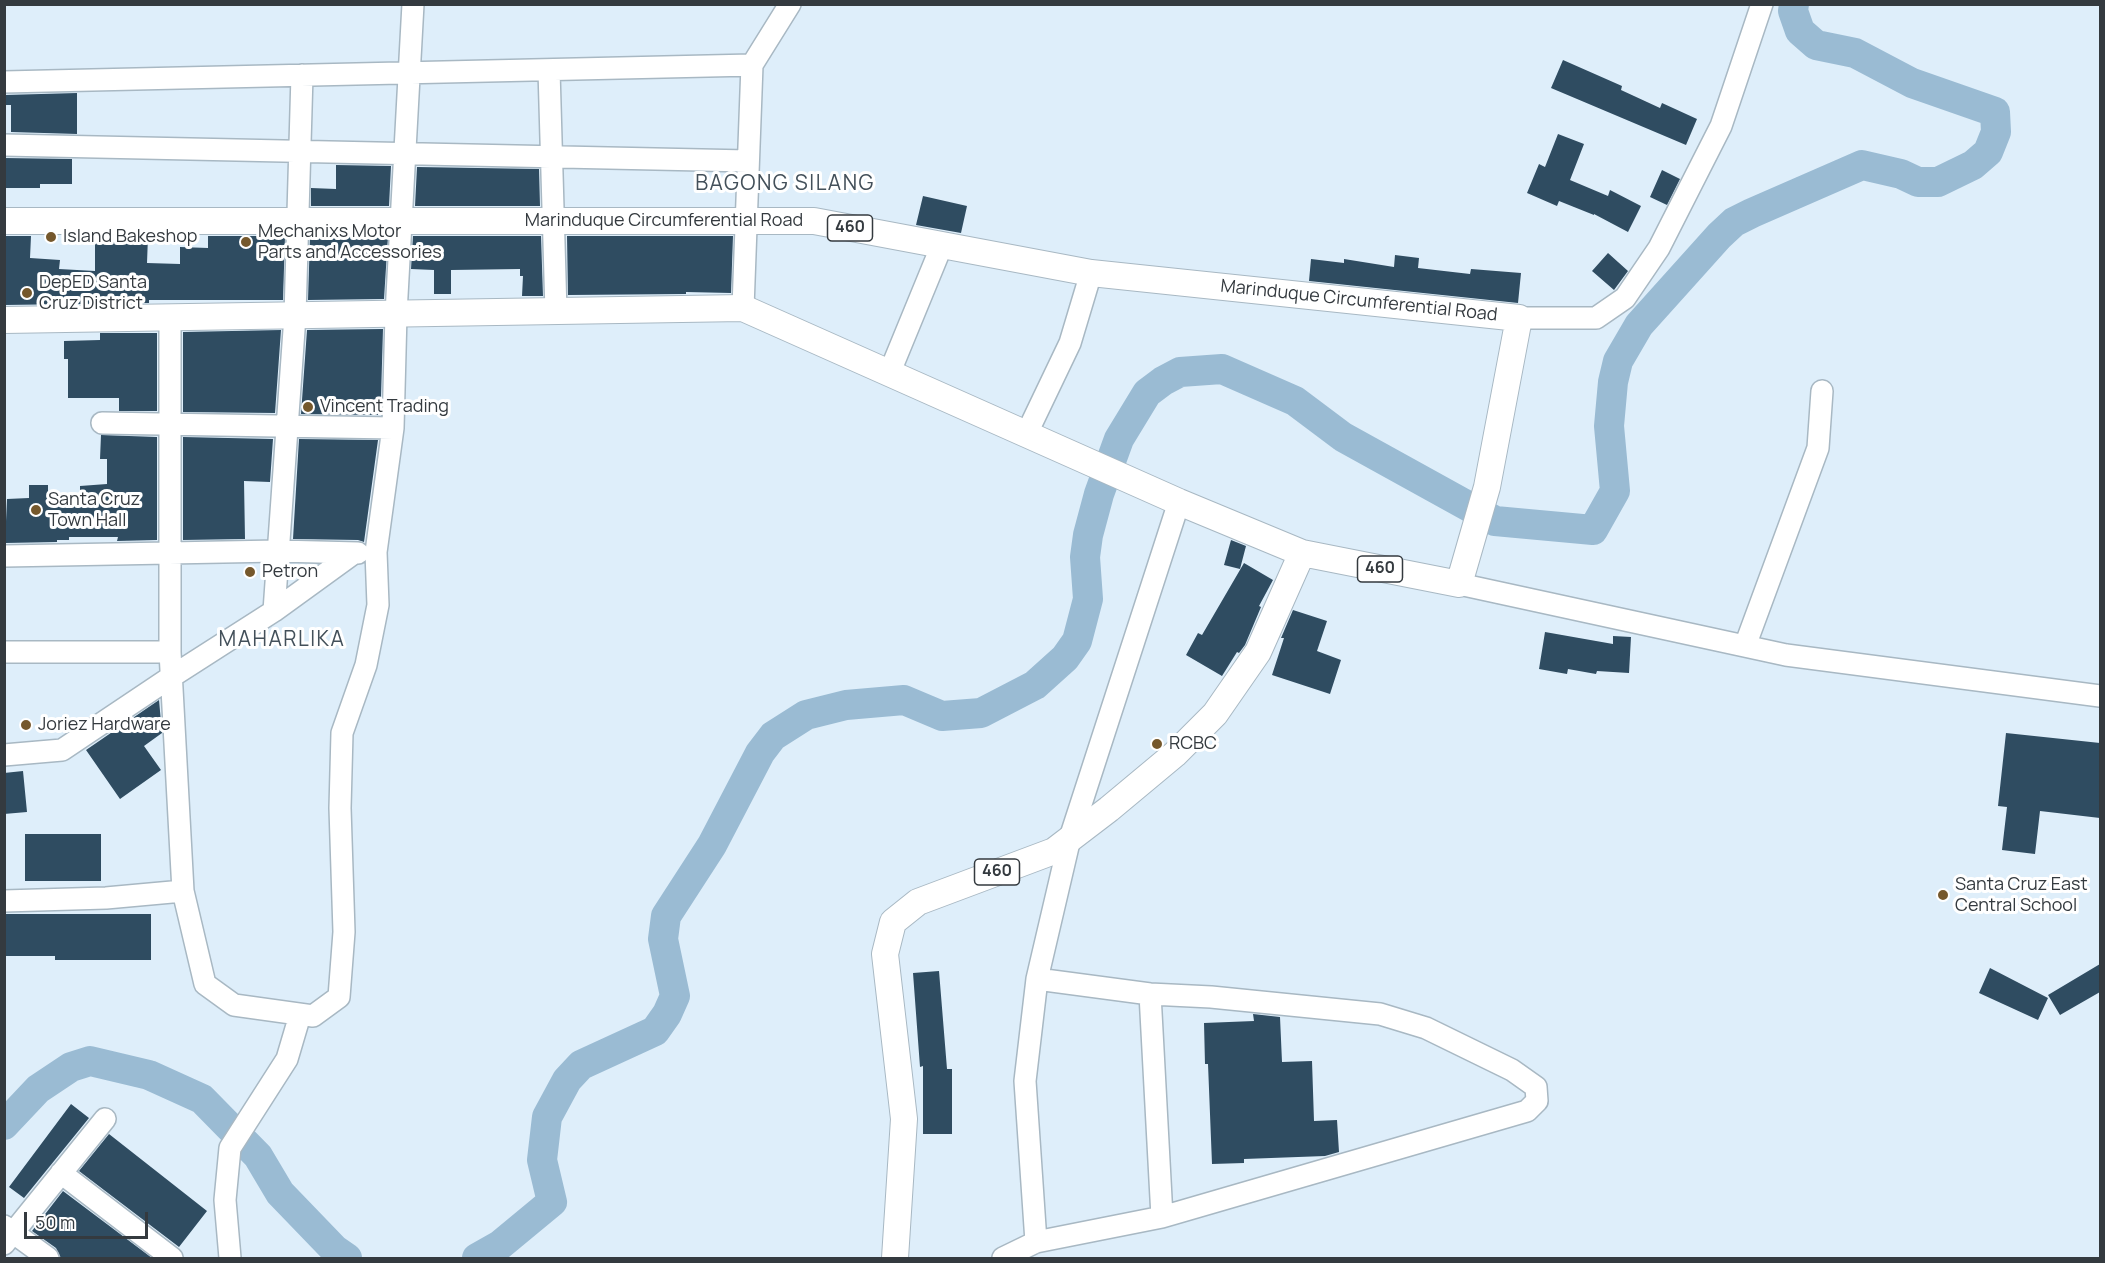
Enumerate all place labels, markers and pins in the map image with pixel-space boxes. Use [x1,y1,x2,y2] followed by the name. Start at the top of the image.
[258,221,442,264] place label: Mechanixs Motor Parts and Accessories
[63,226,197,248] place label: Island Bakeshop
[44,230,58,244] marker: Island Bakeshop
[239,235,253,249] marker: Mechanixs Motor Parts and Accessories
[39,272,147,314] place label: DepED Santa Cruz District
[20,286,34,300] marker: DepED Santa Cruz District
[320,396,449,418] place label: Vincent Trading
[301,400,315,414] marker: Vincent Trading
[48,489,140,532] place label: Santa Cruz Town Hall
[29,503,43,517] marker: Santa Cruz Town Hall
[262,561,318,583] place label: Petron
[243,565,257,579] marker: Petron
[38,714,171,736] place label: Joriez Hardware
[19,718,33,732] marker: Joriez Hardware
[1169,733,1217,755] place label: RCBC
[1150,737,1164,751] marker: RCBC
[1955,874,2088,916] place label: Santa Cruz East Central School
[1936,888,1950,902] marker: Santa Cruz East Central School

